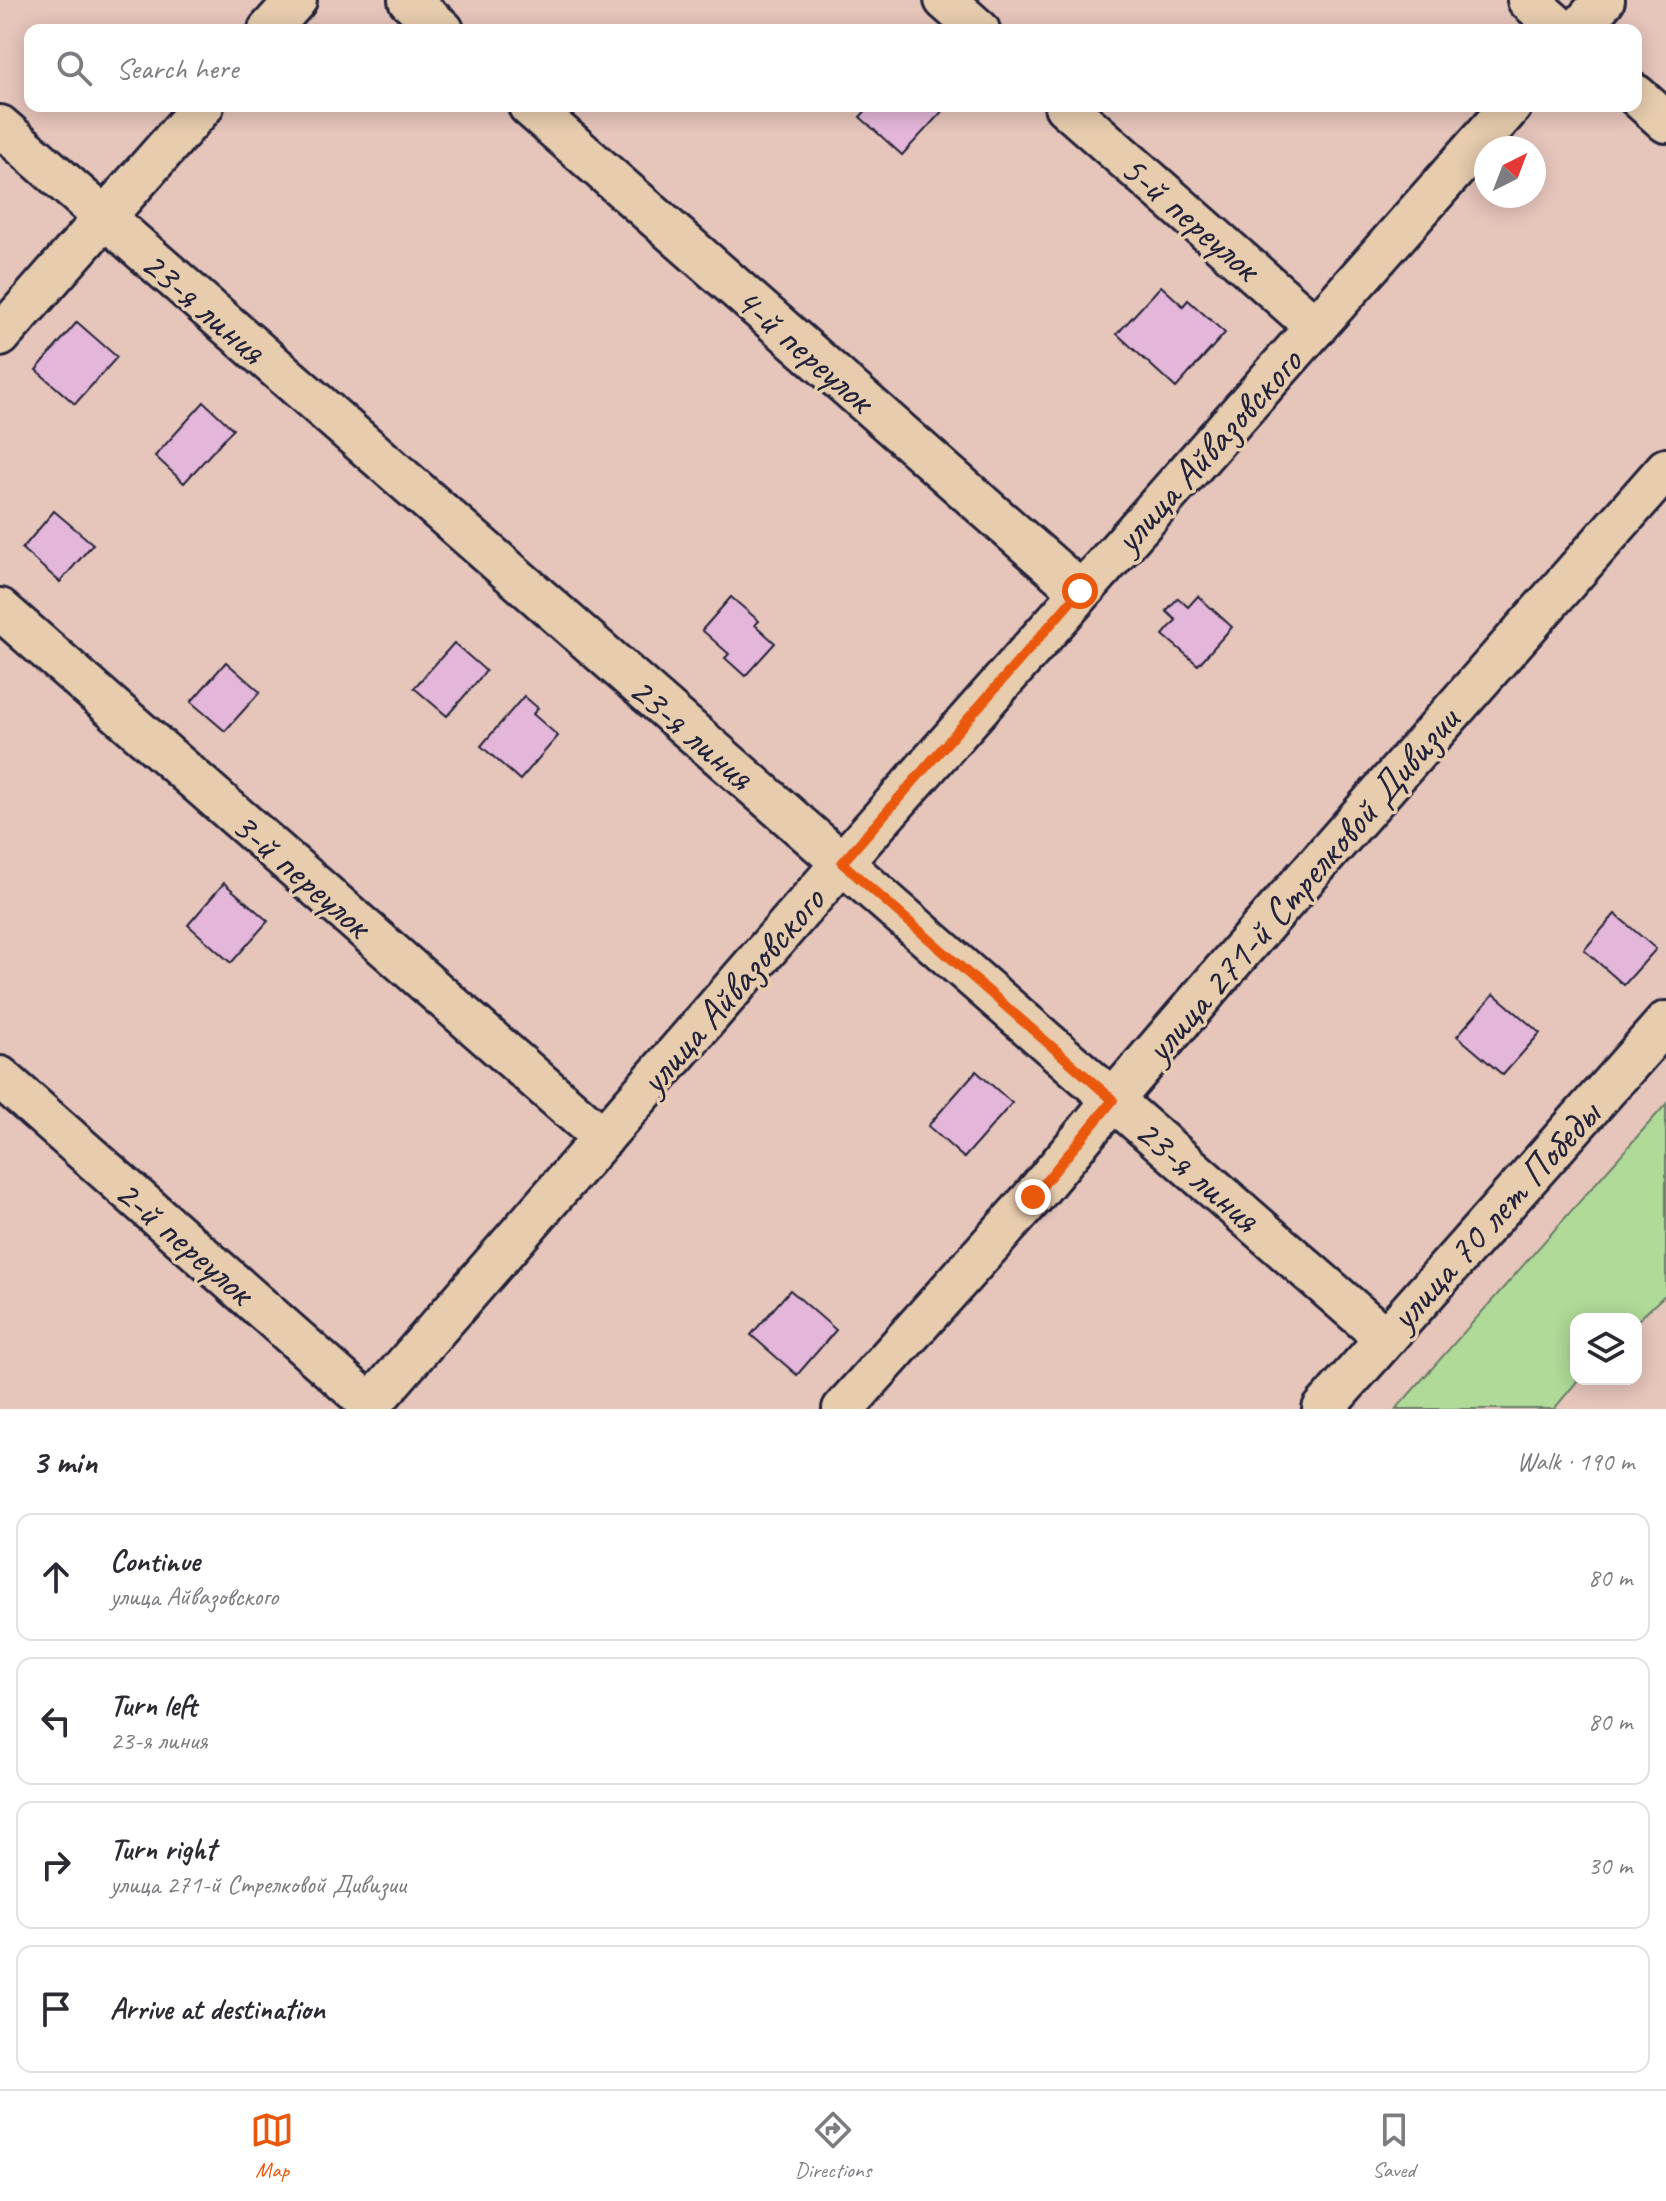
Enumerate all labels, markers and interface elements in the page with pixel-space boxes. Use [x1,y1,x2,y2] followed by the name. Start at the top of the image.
[24,24,1642,112] search box
[52,46,96,90] icon: search
[116,49,238,87] text: Search here
[1474,136,1546,208] north arrow
[1110,144,1273,294] street label: 5-й переулок
[130,239,277,376] street label: 23-я линия
[724,276,887,426] street label: 4-й переулок
[1101,336,1314,565] street label: улица Айвазовского
[1062,573,1098,609] route start
[618,665,765,802] street label: 23-я линия
[1132,695,1472,1074] street label: улица 271-й Стрелковой Дивизии
[221,801,384,951] street label: 3-й переулок
[627,875,837,1106] street label: улица Айвазовского
[1377,1088,1613,1342] street label: улица 70 лет Победы
[1124,1107,1271,1244] street label: 23-я линия
[104,1168,267,1318] street label: 2-й переулок
[1015,1179,1051,1215] route end
[1570,1313,1642,1385] map controls
[1570,1313,1642,1385] button: layers
[32,1440,97,1483] text: 3 min
[1517,1445,1634,1478] text: Walk · 190 m
[110,1542,200,1580] text: Continue
[34,1555,78,1599] icon: ahead
[1588,1561,1632,1594] text: 80 m
[110,1580,278,1613] text: улица Айвазовского
[110,1686,197,1724] text: Turn left
[34,1699,78,1743] icon: left
[1588,1705,1632,1738] text: 80 m
[110,1724,207,1757] text: 23-я линия
[110,1830,215,1868] text: Turn right
[34,1843,78,1887] icon: right
[1588,1849,1632,1882] text: 30 m
[110,1868,406,1901] text: улица 271-й Стрелковой Дивизии
[34,1987,78,2031] icon: arrive
[110,1990,325,2028] text: Arrive at destination
[250,2108,294,2184] tab: Map
[795,2108,871,2184] tab: Directions
[1372,2108,1416,2184] tab: Saved

